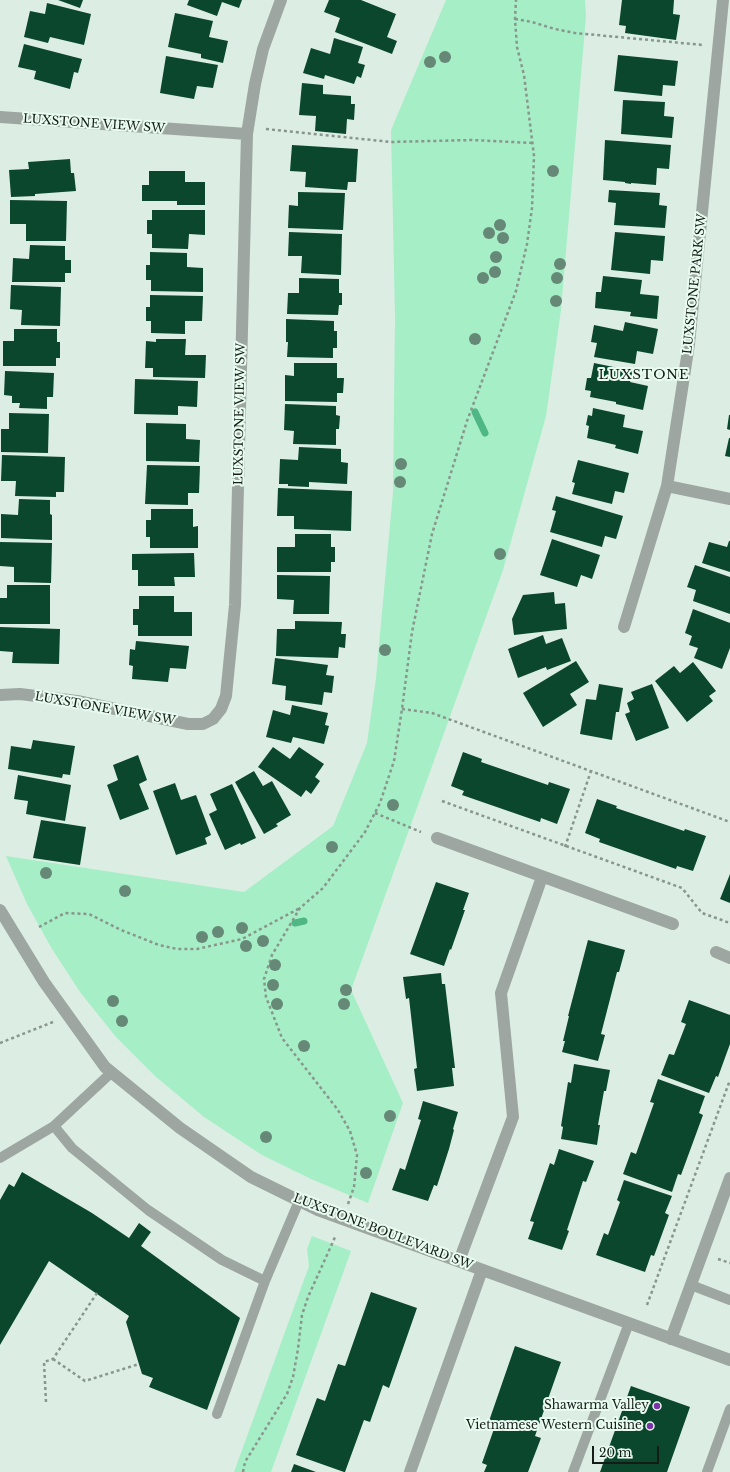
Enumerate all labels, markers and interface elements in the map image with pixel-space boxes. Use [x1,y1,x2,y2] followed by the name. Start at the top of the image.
[22,112,166,136] street label: LUXSTONE VIEW SW
[680,213,710,355] street label: LUXSTONE PARK SW
[232,343,248,485] street label: LUXSTONE VIEW SW
[599,367,689,383] district label: LUXSTONE
[34,690,176,728] street label: LUXSTONE VIEW SW
[291,1191,475,1273] street label: LUXSTONE BOULEVARD SW
[544,1399,649,1413] place label: Shawarma Valley
[652,1401,662,1411] marker: Shawarma Valley
[466,1419,642,1433] place label: Vietnamese Western Cuisine
[645,1421,655,1431] marker: Vietnamese Western Cuisine
[594,1438,661,1464] scale bar
[599,1445,631,1460] text: 20 m

